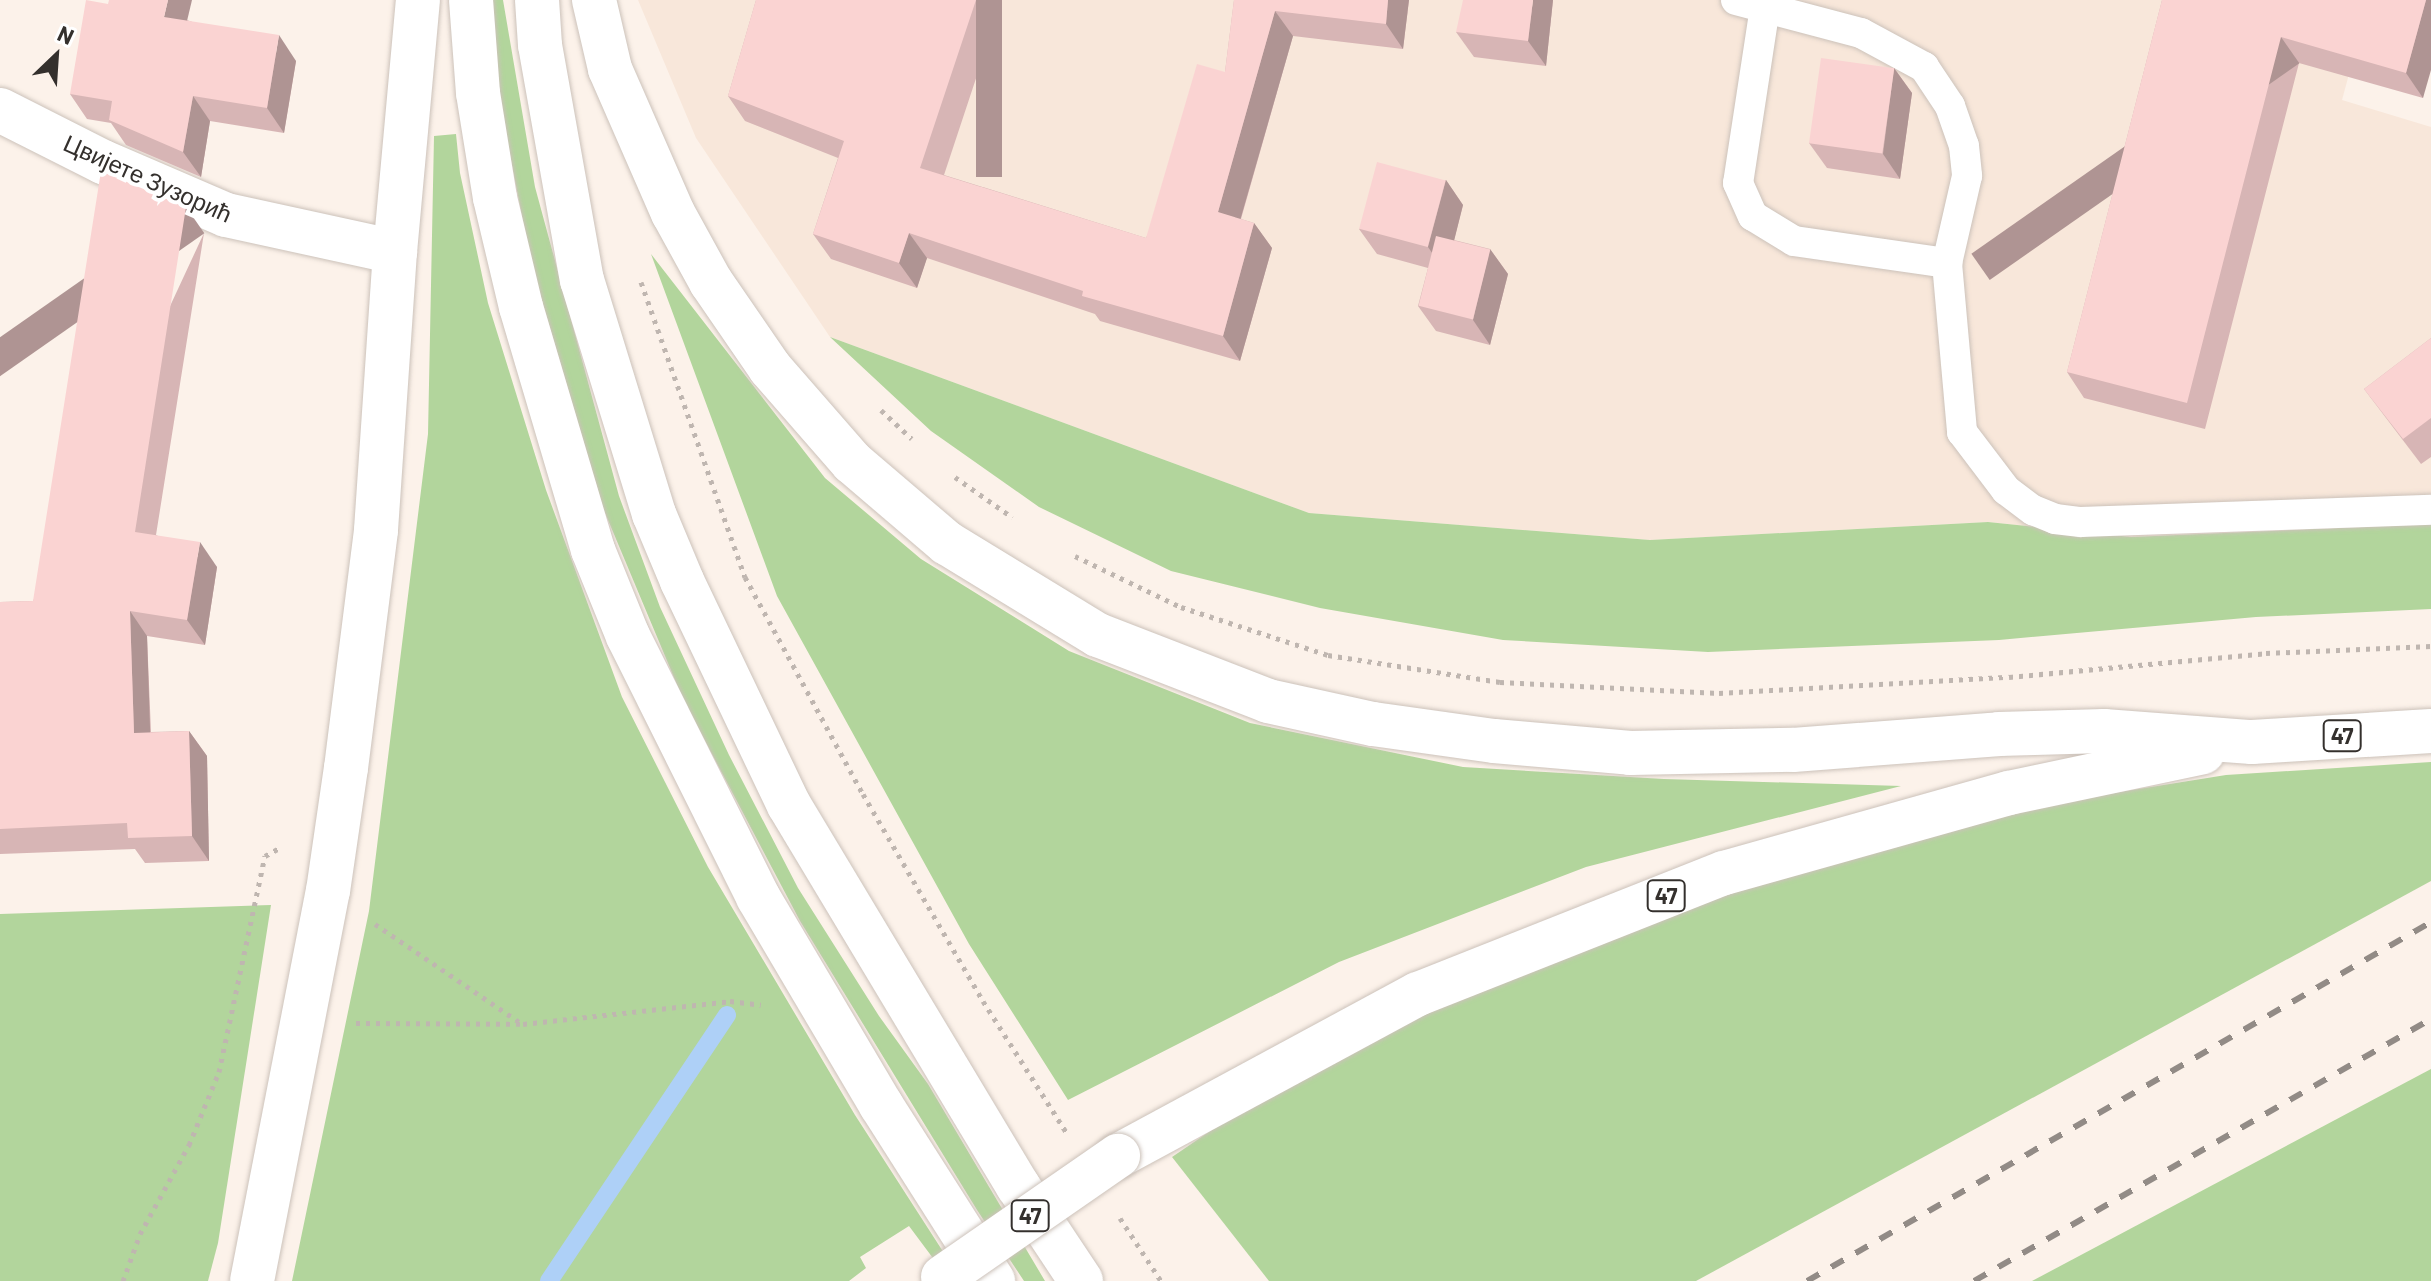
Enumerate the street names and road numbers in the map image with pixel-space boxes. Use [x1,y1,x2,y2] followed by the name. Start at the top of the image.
[59,128,237,228] street label: Цвијете Зузорић
[2322,718,2362,754] road number: 47
[1646,878,1686,914] road number: 47
[1010,1198,1050,1234] road number: 47

